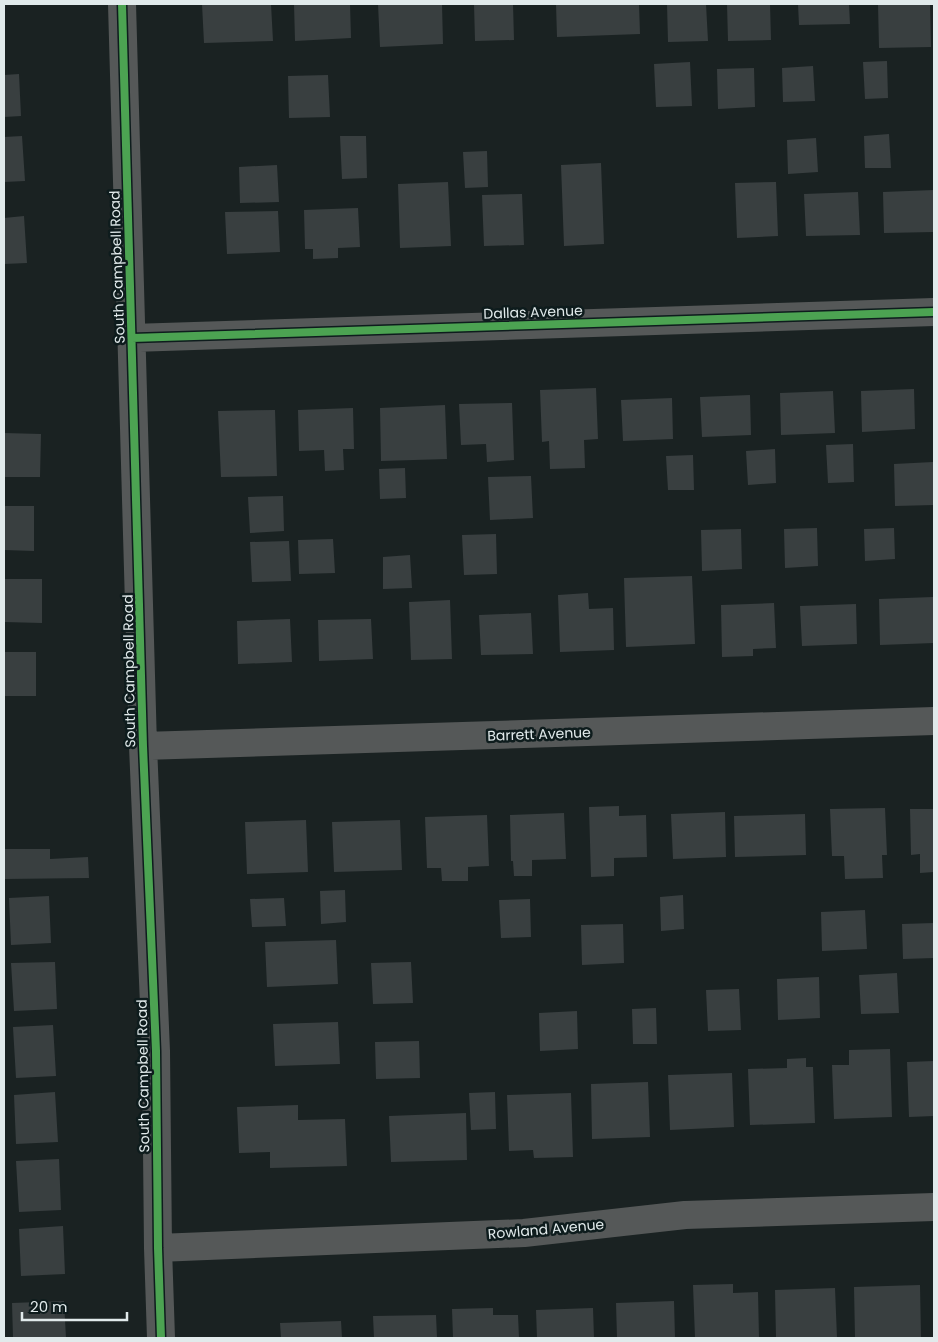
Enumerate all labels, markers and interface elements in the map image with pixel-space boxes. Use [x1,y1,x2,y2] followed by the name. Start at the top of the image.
[104,190,130,344] street label: South Campbell Road
[483,300,583,324] street label: Dallas Avenue
[118,594,140,748] street label: South Campbell Road
[487,722,591,746] street label: Barrett Avenue
[132,999,154,1153] street label: South Campbell Road
[487,1214,605,1244] street label: Rowland Avenue
[22,1290,128,1322] scale bar
[30,1296,68,1317] text: 20 m

